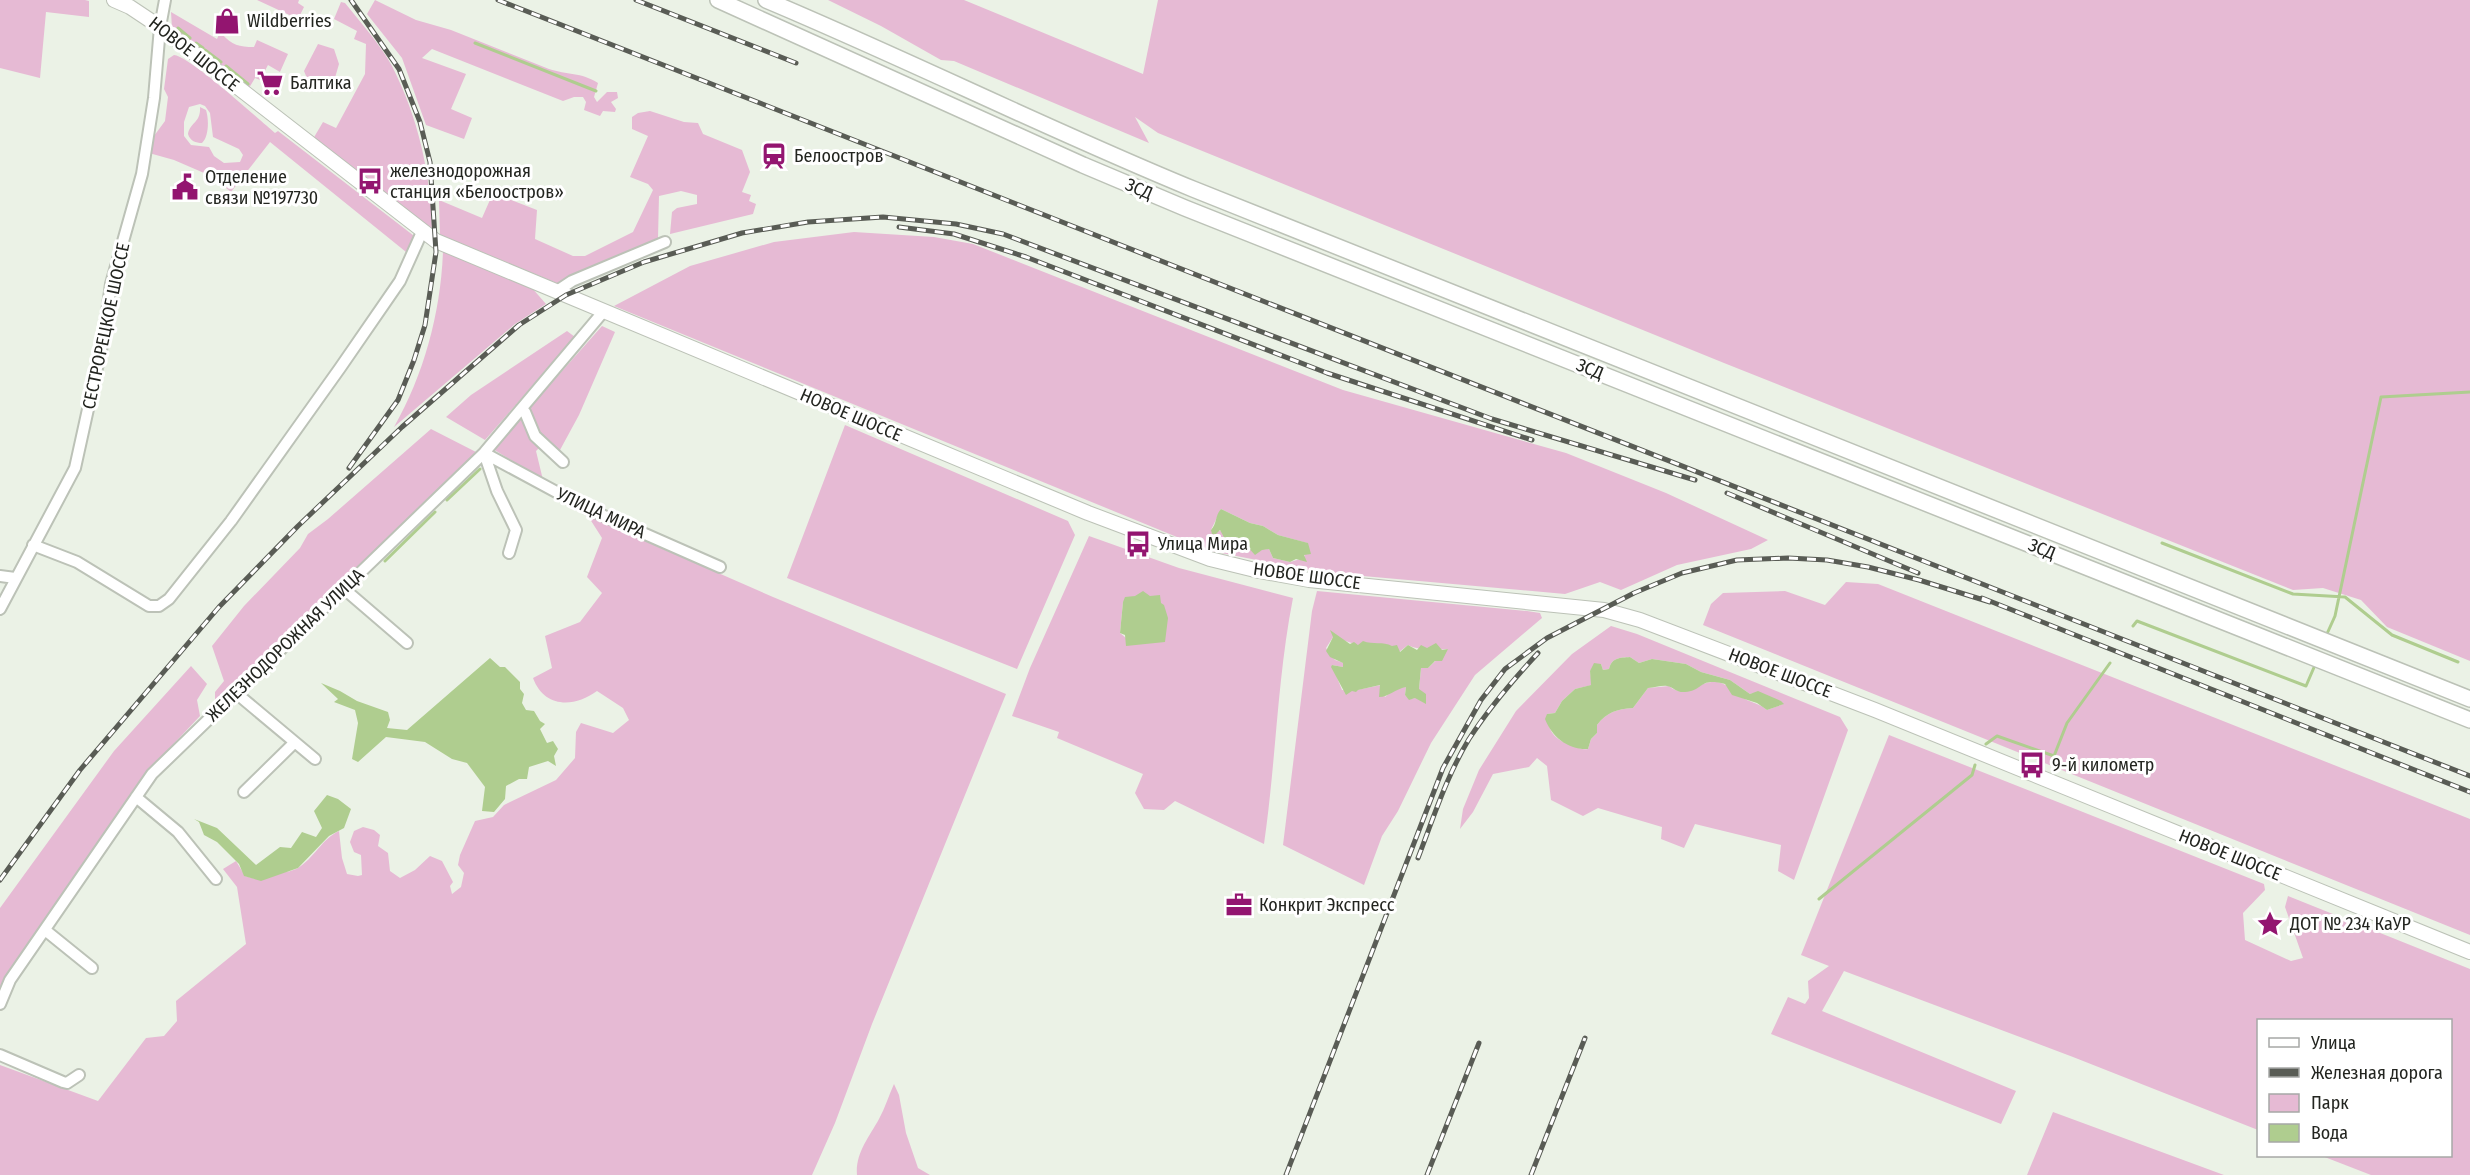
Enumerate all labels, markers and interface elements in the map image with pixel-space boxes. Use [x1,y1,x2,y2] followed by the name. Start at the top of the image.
[212,6,242,36] shop icon: Wildberries
[247,10,332,32] place label: Wildberries
[144,12,244,96] street label: НОВОЕ ШОССЕ
[255,68,285,98] supermarket icon: Балтика
[290,72,352,94] place label: Балтика
[759,141,789,171] station icon: Белоостров
[794,145,883,167] place label: Белоостров
[390,160,564,203] place label: железнодорожная станция «Белоостров»
[205,166,318,209] place label: Отделение связи №197730
[355,166,385,196] bus stop icon: железнодорожная станция «Белоостров»
[170,172,200,202] public building icon: Отделение связи №197730
[1122,173,1156,205] street label: ЗСД
[78,241,134,411] street label: СЕСТРОРЕЦКОЕ ШОССЕ
[1573,354,1607,384] street label: ЗСД
[797,384,905,446] street label: НОВОЕ ШОССЕ
[552,482,650,543] street label: УЛИЦА МИРА
[1123,529,1153,559] bus stop icon: Улица Мира
[1157,533,1248,555] place label: Улица Мира
[2025,534,2059,564] street label: ЗСД
[1252,558,1362,594] street label: НОВОЕ ШОССЕ
[201,563,369,726] street label: ЖЕЛЕЗНОДОРОЖНАЯ УЛИЦА
[1725,643,1835,703] street label: НОВОЕ ШОССЕ
[2017,750,2047,780] bus stop icon: 9-й километр
[2052,754,2154,776] place label: 9-й километр
[2176,824,2284,886] street label: НОВОЕ ШОССЕ
[1224,890,1254,920] office icon: Конкрит Экспресс
[1259,894,1395,916] place label: Конкрит Экспресс
[2255,909,2285,939] place icon: ДОТ № 234 КаУР
[2289,913,2411,935] place label: ДОТ № 234 КаУР
[2257,1019,2452,1157] legend
[2310,1032,2356,1054] text: Улица
[2311,1062,2443,1084] text: Железная дорога
[2311,1092,2349,1114] text: Парк
[2311,1122,2348,1144] text: Вода

